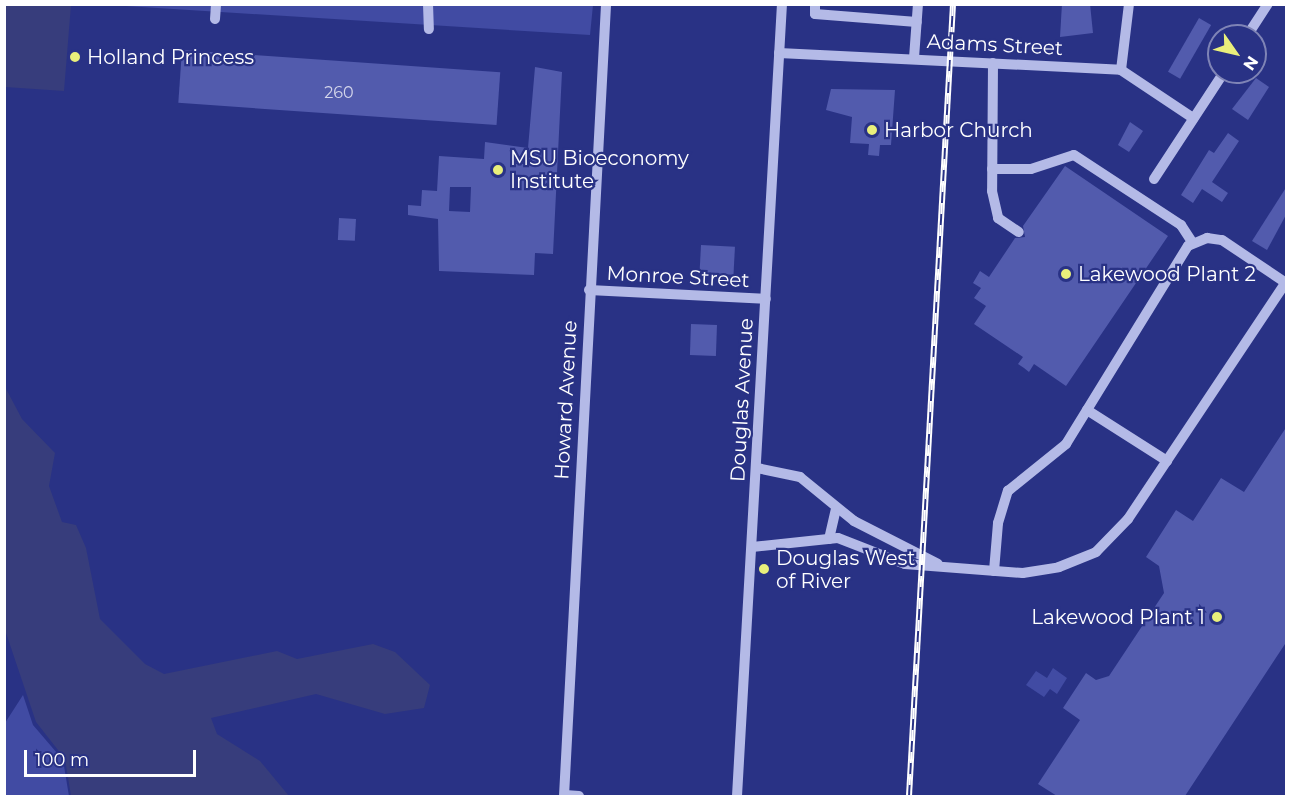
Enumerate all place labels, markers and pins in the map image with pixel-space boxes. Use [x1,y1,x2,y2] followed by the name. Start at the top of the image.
[87,45,254,69] place label: Holland Princess
[68,50,82,64] marker: Holland Princess
[884,118,1033,142] place label: Harbor Church
[865,123,879,137] marker: Harbor Church
[510,146,689,193] place label: MSU Bioeconomy Institute
[491,163,505,177] marker: MSU Bioeconomy Institute
[1078,262,1256,286] place label: Lakewood Plant 2
[1059,267,1073,281] marker: Lakewood Plant 2
[776,546,915,593] place label: Douglas West of River
[757,562,771,576] marker: Douglas West of River
[1031,605,1205,629] place label: Lakewood Plant 1
[1210,610,1224,624] marker: Lakewood Plant 1

